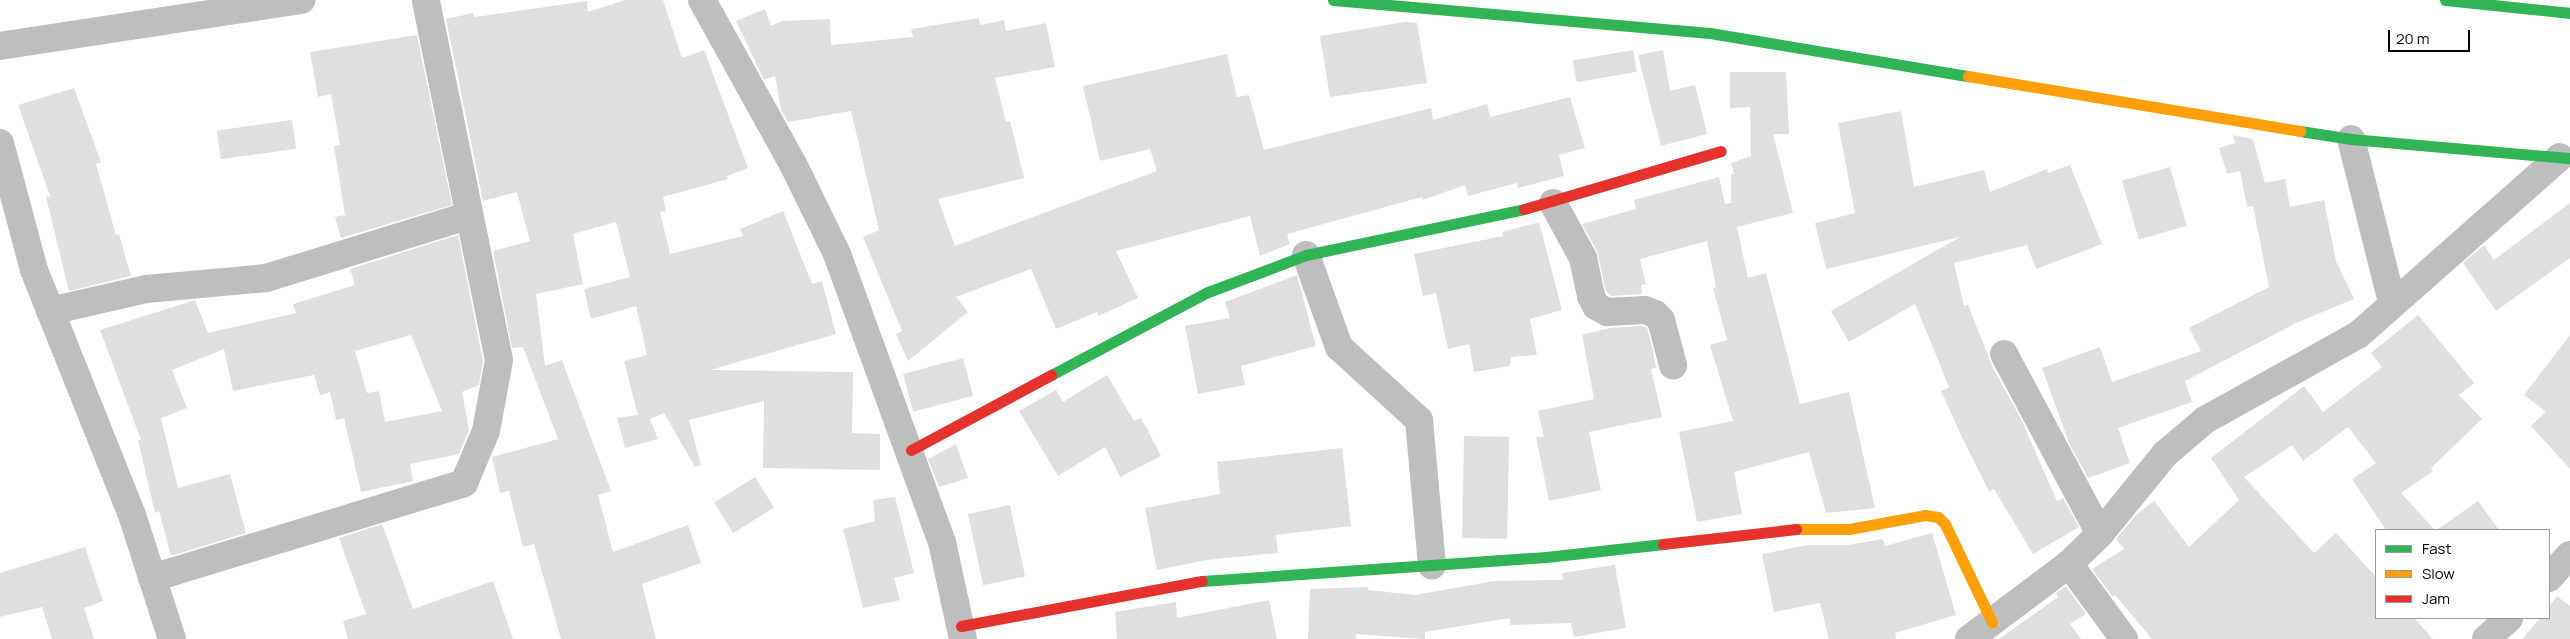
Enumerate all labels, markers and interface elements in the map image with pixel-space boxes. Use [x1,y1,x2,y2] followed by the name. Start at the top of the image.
[2390,20,2472,52] scale bar
[2396,28,2429,49] text: 20 m
[2375,529,2550,619] legend
[2422,538,2451,559] text: Fast
[2422,563,2455,584] text: Slow
[2422,588,2450,609] text: Jam

